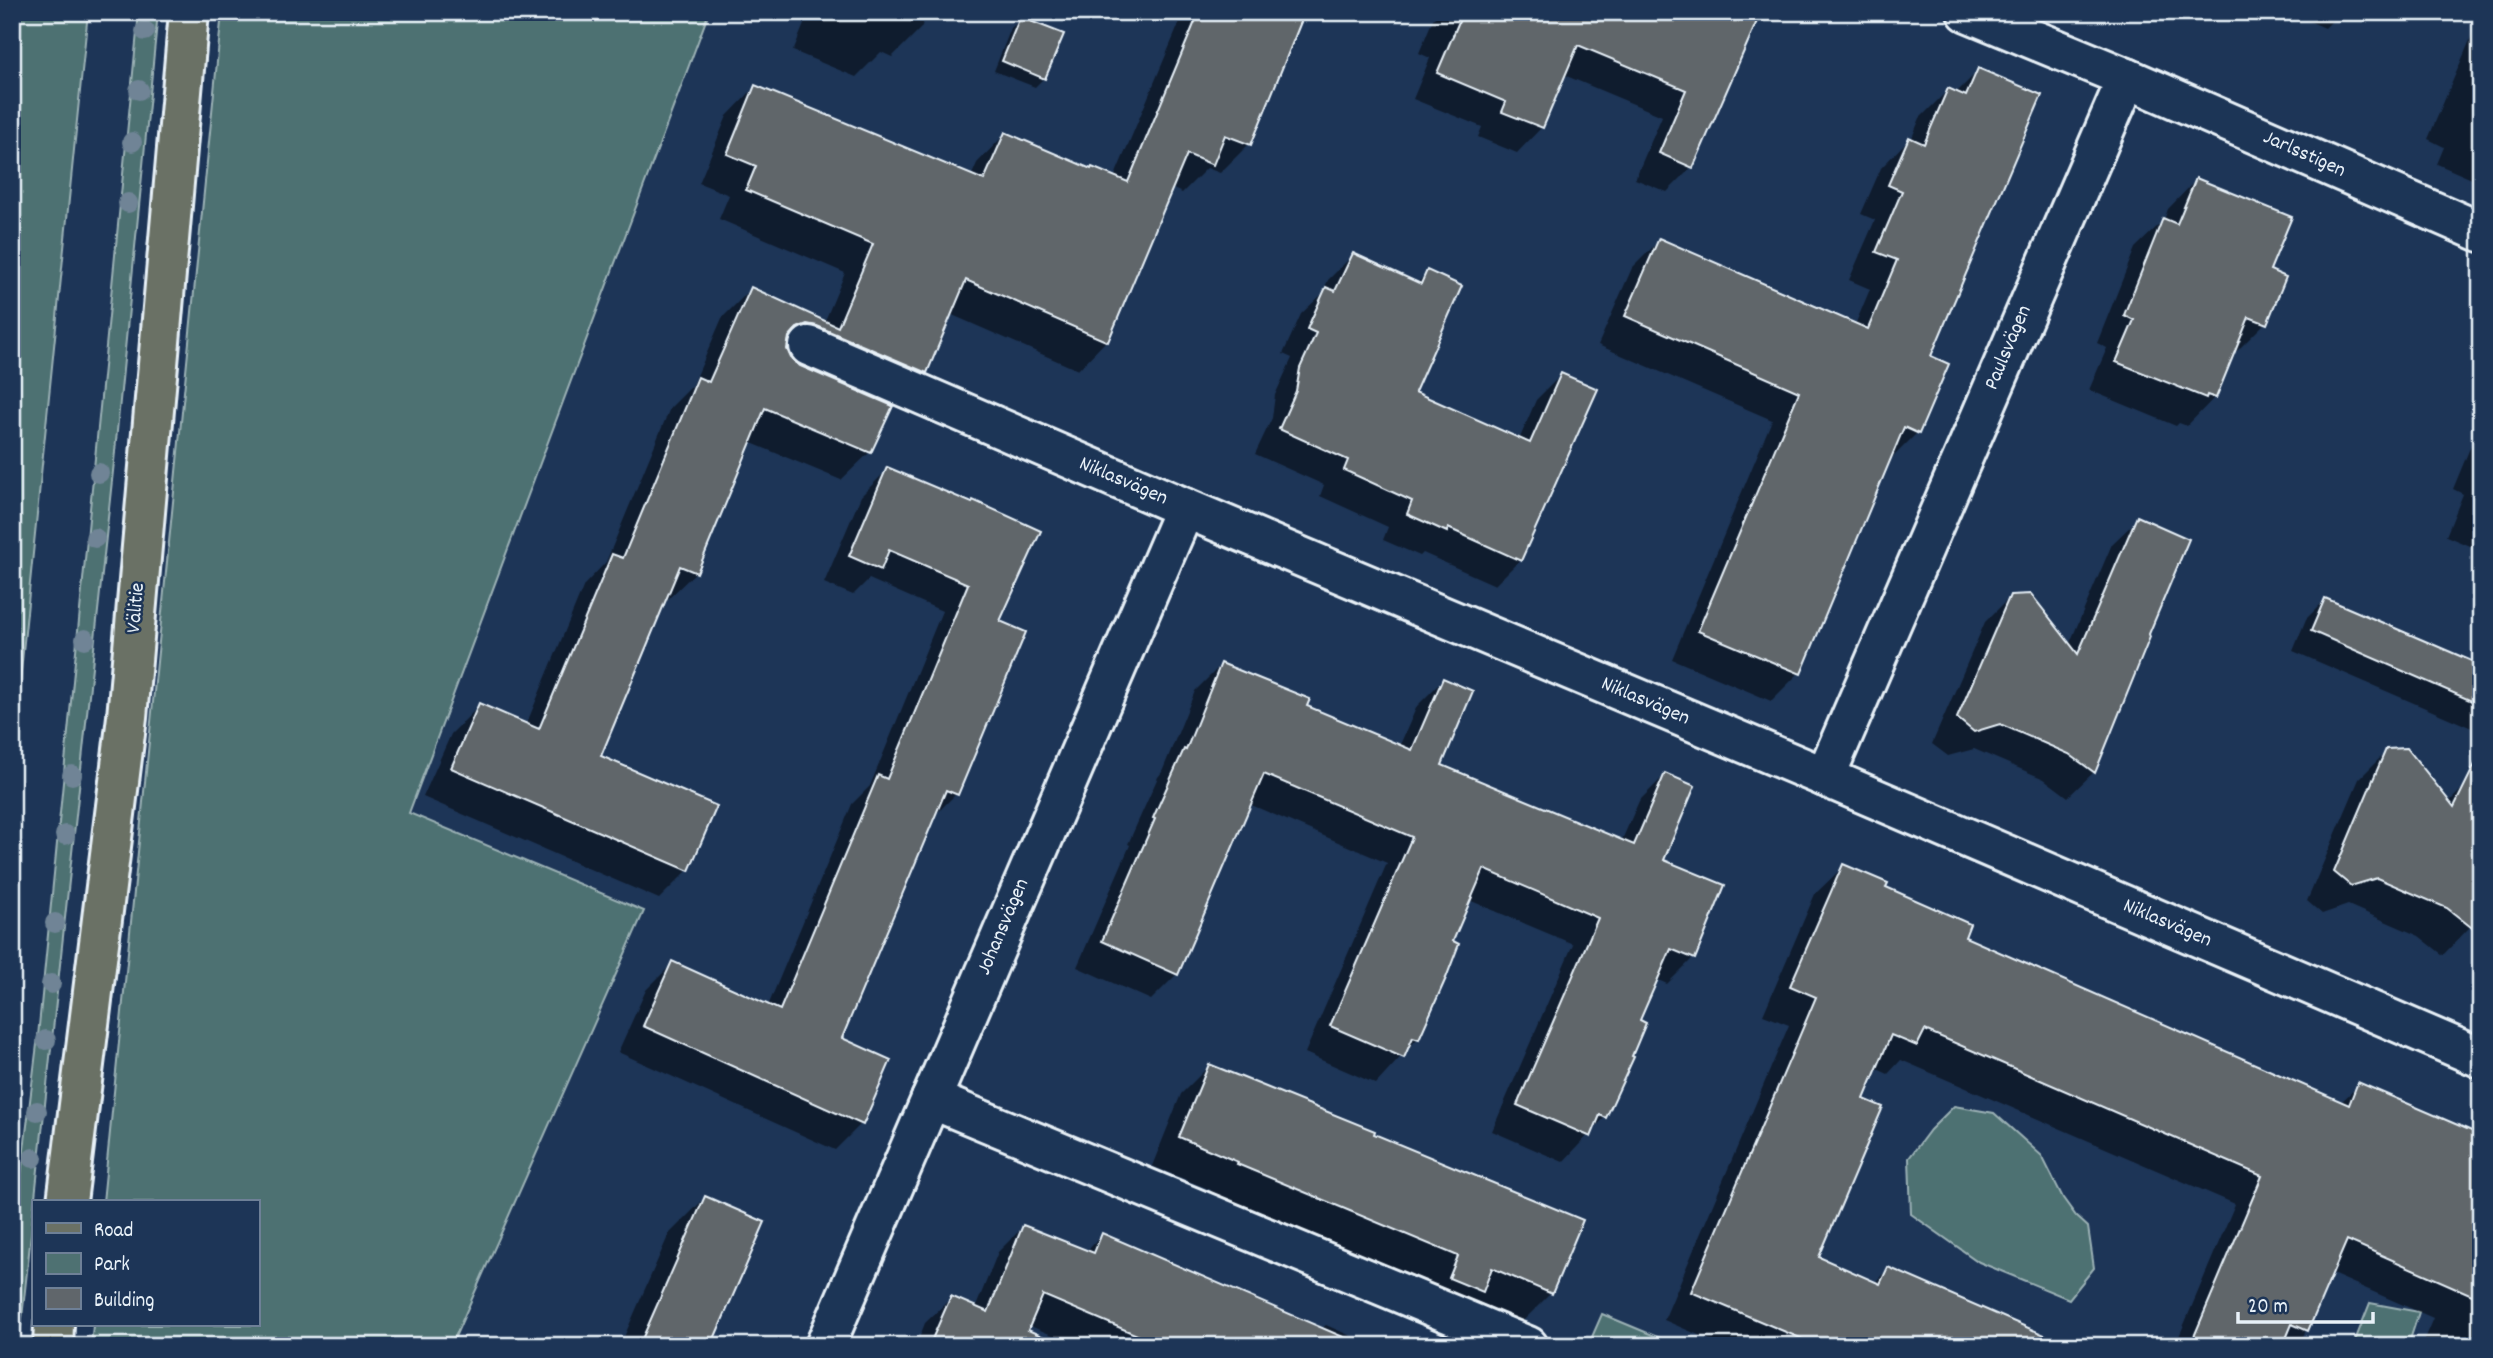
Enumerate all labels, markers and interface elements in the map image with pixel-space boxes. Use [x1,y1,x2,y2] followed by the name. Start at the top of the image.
[2258,123,2350,187] street label: Jarlsstigen
[1978,301,2040,395] street label: Paulsvägen
[1074,450,1172,514] street label: Niklasvägen
[120,582,154,634] street label: Välitie
[1596,670,1694,734] street label: Niklasvägen
[970,874,1038,980] street label: Johansvägen
[2118,892,2216,956] street label: Niklasvägen
[32,1200,259,1326] legend
[94,1217,133,1247] text: Road
[94,1251,130,1281] text: Park
[2238,1281,2372,1325] scale bar
[94,1287,154,1317] text: Building
[2248,1293,2288,1323] text: 20 m

